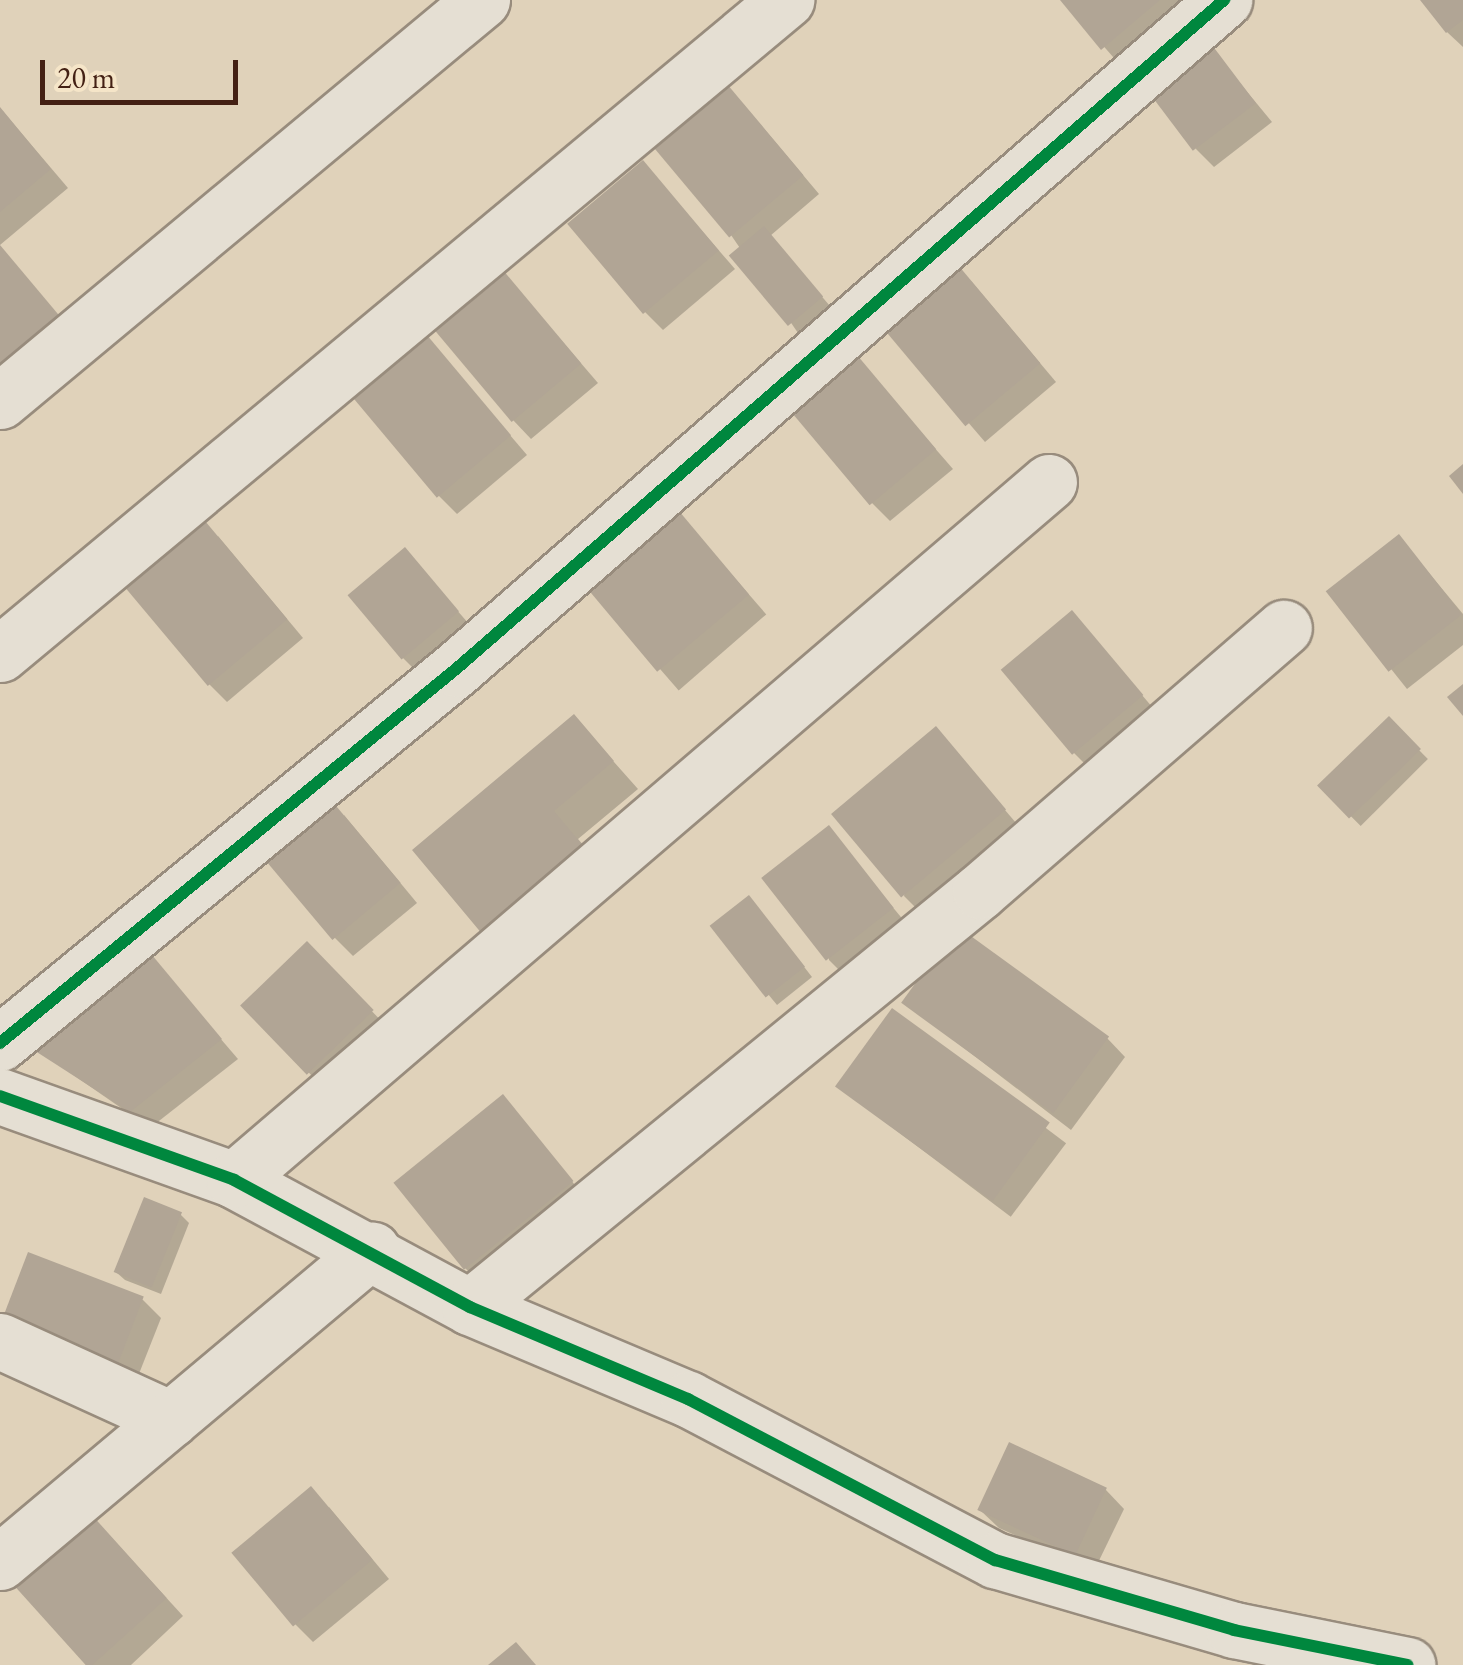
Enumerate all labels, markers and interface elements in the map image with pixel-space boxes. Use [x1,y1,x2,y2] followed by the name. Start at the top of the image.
[45,40,242,102] scale bar
[57,58,115,97] text: 20 m

